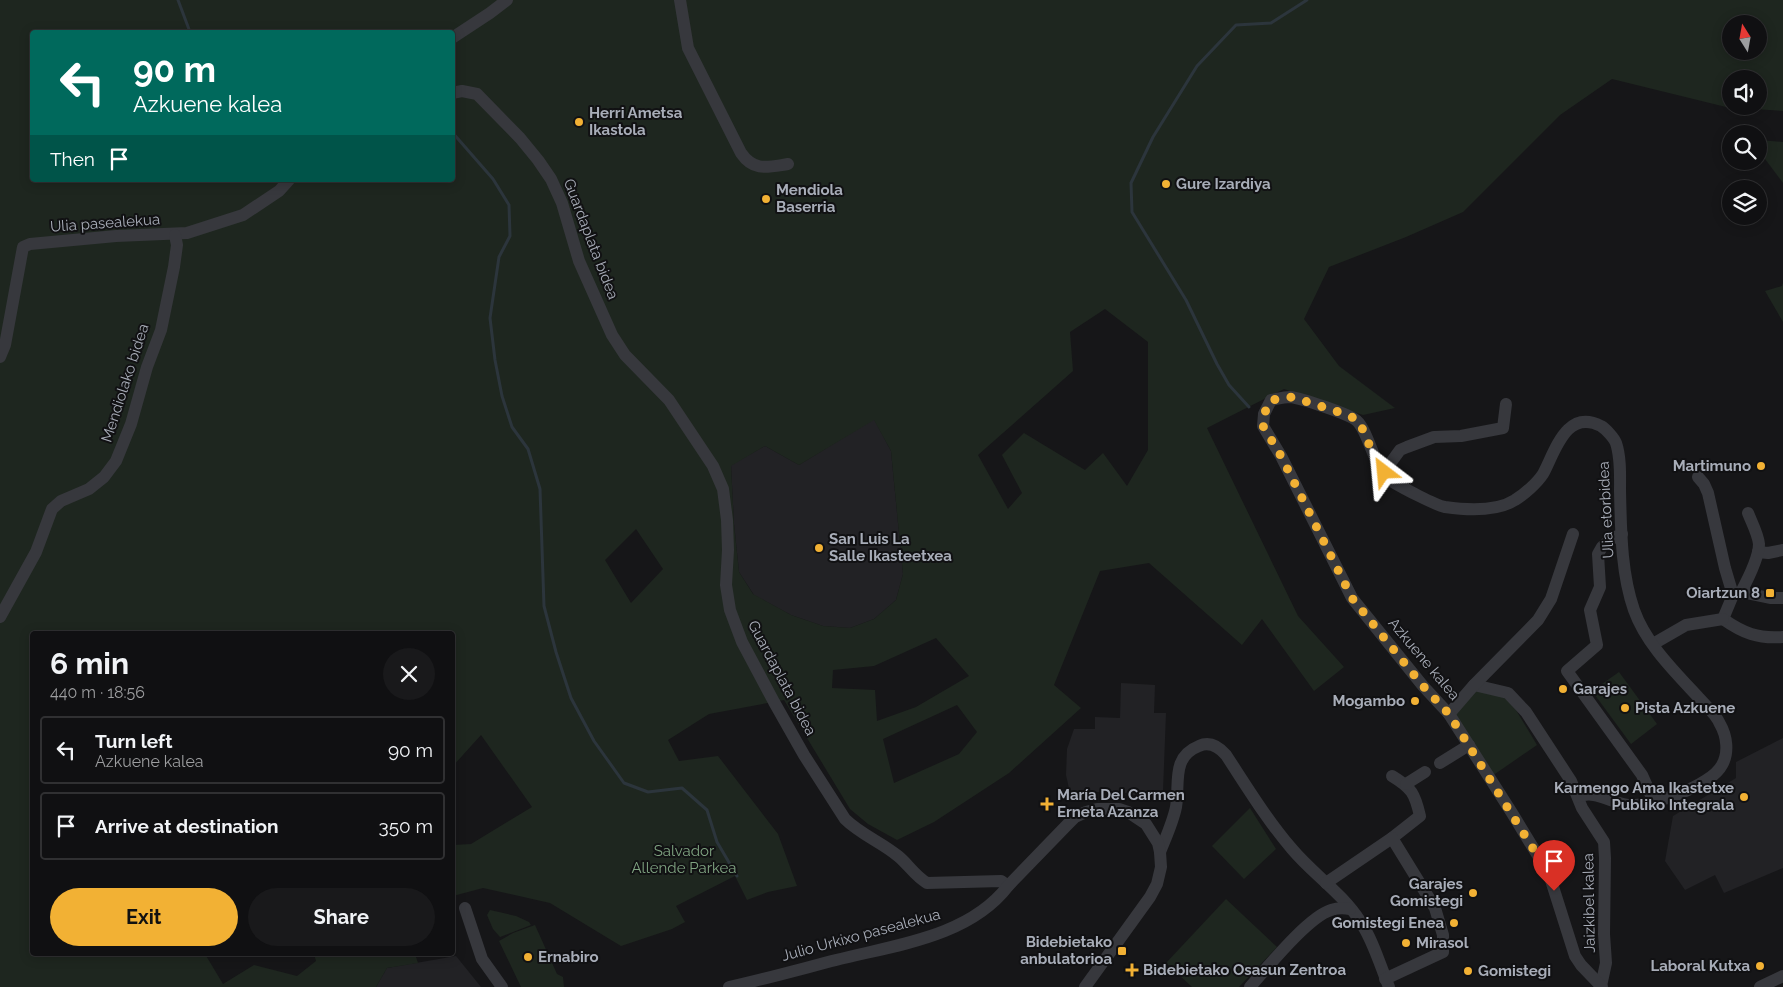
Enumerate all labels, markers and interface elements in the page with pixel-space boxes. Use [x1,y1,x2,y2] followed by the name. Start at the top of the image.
[1722,15,1768,60] north arrow
[1722,15,1767,225] map controls
[133,49,216,90] text: 90 m
[50,50,115,115] icon: left
[1722,70,1767,115] button: sound
[133,91,282,117] text: Azkuene kalea
[589,104,683,139] place label: Herri Ametsa Ikastola
[573,116,585,128] marker: Herri Ametsa Ikastola
[1722,125,1767,170] button: search
[105,145,133,173] icon: arrive
[50,148,95,170] text: Then
[1176,175,1271,193] place label: Gure Izardiya
[560,176,622,302] street label: Guardaplata bidea
[1160,178,1172,190] marker: Gure Izardiya
[1722,180,1767,225] button: layers
[776,181,843,216] place label: Mendiola Baserria
[760,193,772,205] marker: Mendiola Baserria
[49,210,161,236] street label: Ulia pasealekua
[97,321,153,445] street label: Mendiolako bidea
[1357,445,1409,497] position arrow
[1673,457,1751,475] place label: Martimuno
[1755,460,1767,472] marker: Martimuno
[1594,461,1618,559] street label: Ulia etorbidea
[829,530,952,565] place label: San Luis La Salle Ikasteetxea
[813,542,825,554] marker: San Luis La Salle Ikasteetxea
[1686,584,1760,602] place label: Oiartzun 8
[1764,587,1776,599] marker: Oiartzun 8
[1384,614,1464,704] street label: Azkuene kalea
[744,617,820,739] street label: Guardaplata bidea
[50,646,129,681] text: 6 min
[383,648,435,700] button: close
[1573,680,1627,698] place label: Garajes
[50,683,145,702] text: 440 m · 18:56
[1557,683,1569,695] marker: Garajes
[1332,692,1405,710] place label: Mogambo
[1409,695,1421,707] marker: Mogambo
[1635,699,1735,717] place label: Pista Azkuene
[1619,702,1631,714] marker: Pista Azkuene
[95,730,172,752] text: Turn left
[52,736,80,764] icon: left
[388,739,433,761] text: 90 m
[95,752,204,771] text: Azkuene kalea
[1554,779,1734,814] place label: Karmengo Ama Ikastetxe Publiko Integrala
[1057,786,1185,821] place label: María Del Carmen Erneta Azanza
[1738,791,1750,803] marker: Karmengo Ama Ikastetxe Publiko Integrala
[1041,798,1053,810] marker: María Del Carmen Erneta Azanza
[52,812,80,840] icon: arrive
[95,815,279,837] text: Arrive at destination
[379,815,433,837] text: 350 m
[1533,840,1575,891] pin
[631,842,737,877] park label: Salvador Allende Parkea
[1540,847,1568,875] icon: arrive
[1579,853,1599,953] street label: Jaizkibel kalea
[1390,875,1463,910] place label: Garajes Gomistegi
[1467,887,1479,899] marker: Garajes Gomistegi
[50,888,238,946] button: Exit
[248,888,435,946] button: Share
[780,905,942,965] street label: Julio Urkixo pasealekua
[1332,914,1444,932] place label: Gomistegi Enea
[1448,917,1460,929] marker: Gomistegi Enea
[1020,933,1112,968] place label: Bidebietako anbulatorioa
[1416,934,1469,952] place label: Mirasol
[1400,937,1412,949] marker: Mirasol
[1116,945,1128,957] marker: Bidebietako anbulatorioa
[538,948,599,966] place label: Ernabiro
[522,951,534,963] marker: Ernabiro
[1650,957,1750,975] place label: Laboral Kutxa
[1754,960,1766,972] marker: Laboral Kutxa
[1143,961,1346,979] place label: Bidebietako Osasun Zentroa
[1478,962,1551,980] place label: Gomistegi
[1125,963,1139,977] marker: Bidebietako Osasun Zentroa
[1462,965,1474,977] marker: Gomistegi

